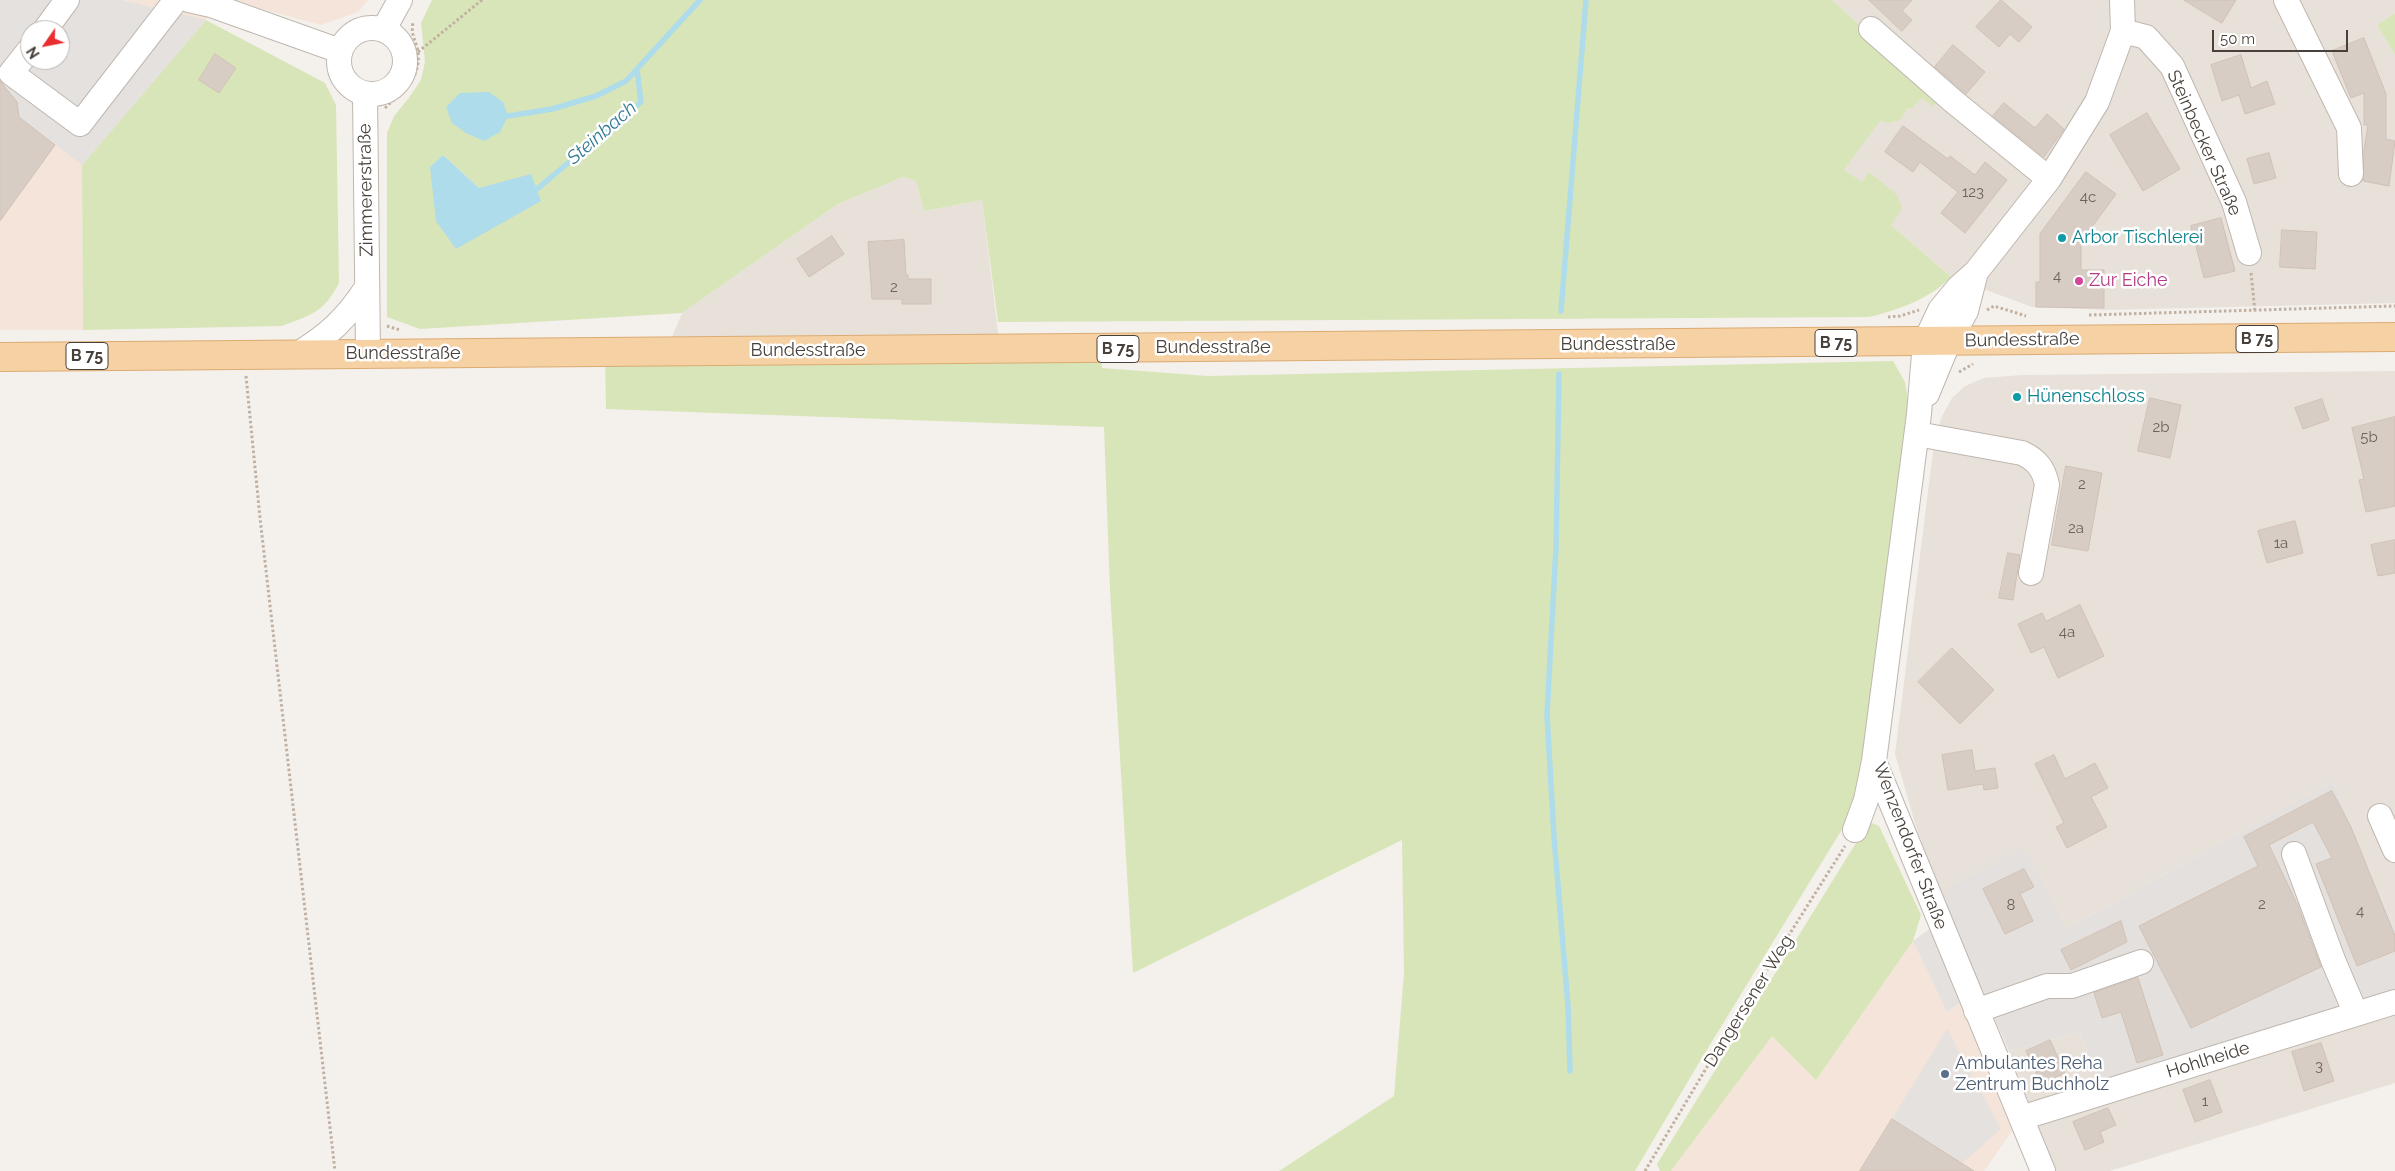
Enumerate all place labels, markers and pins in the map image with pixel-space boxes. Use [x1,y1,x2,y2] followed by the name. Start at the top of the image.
[2072,227,2203,249] place label: Arbor Tischlerei
[2056,232,2068,244] marker: Arbor Tischlerei
[2089,270,2168,292] place label: Zur Eiche
[2073,275,2085,287] marker: Zur Eiche
[2027,386,2145,408] place label: Hünenschloss
[2011,391,2023,403] marker: Hünenschloss
[1955,1053,2109,1096] place label: Ambulantes Reha Zentrum Buchholz
[1939,1068,1951,1080] marker: Ambulantes Reha Zentrum Buchholz

